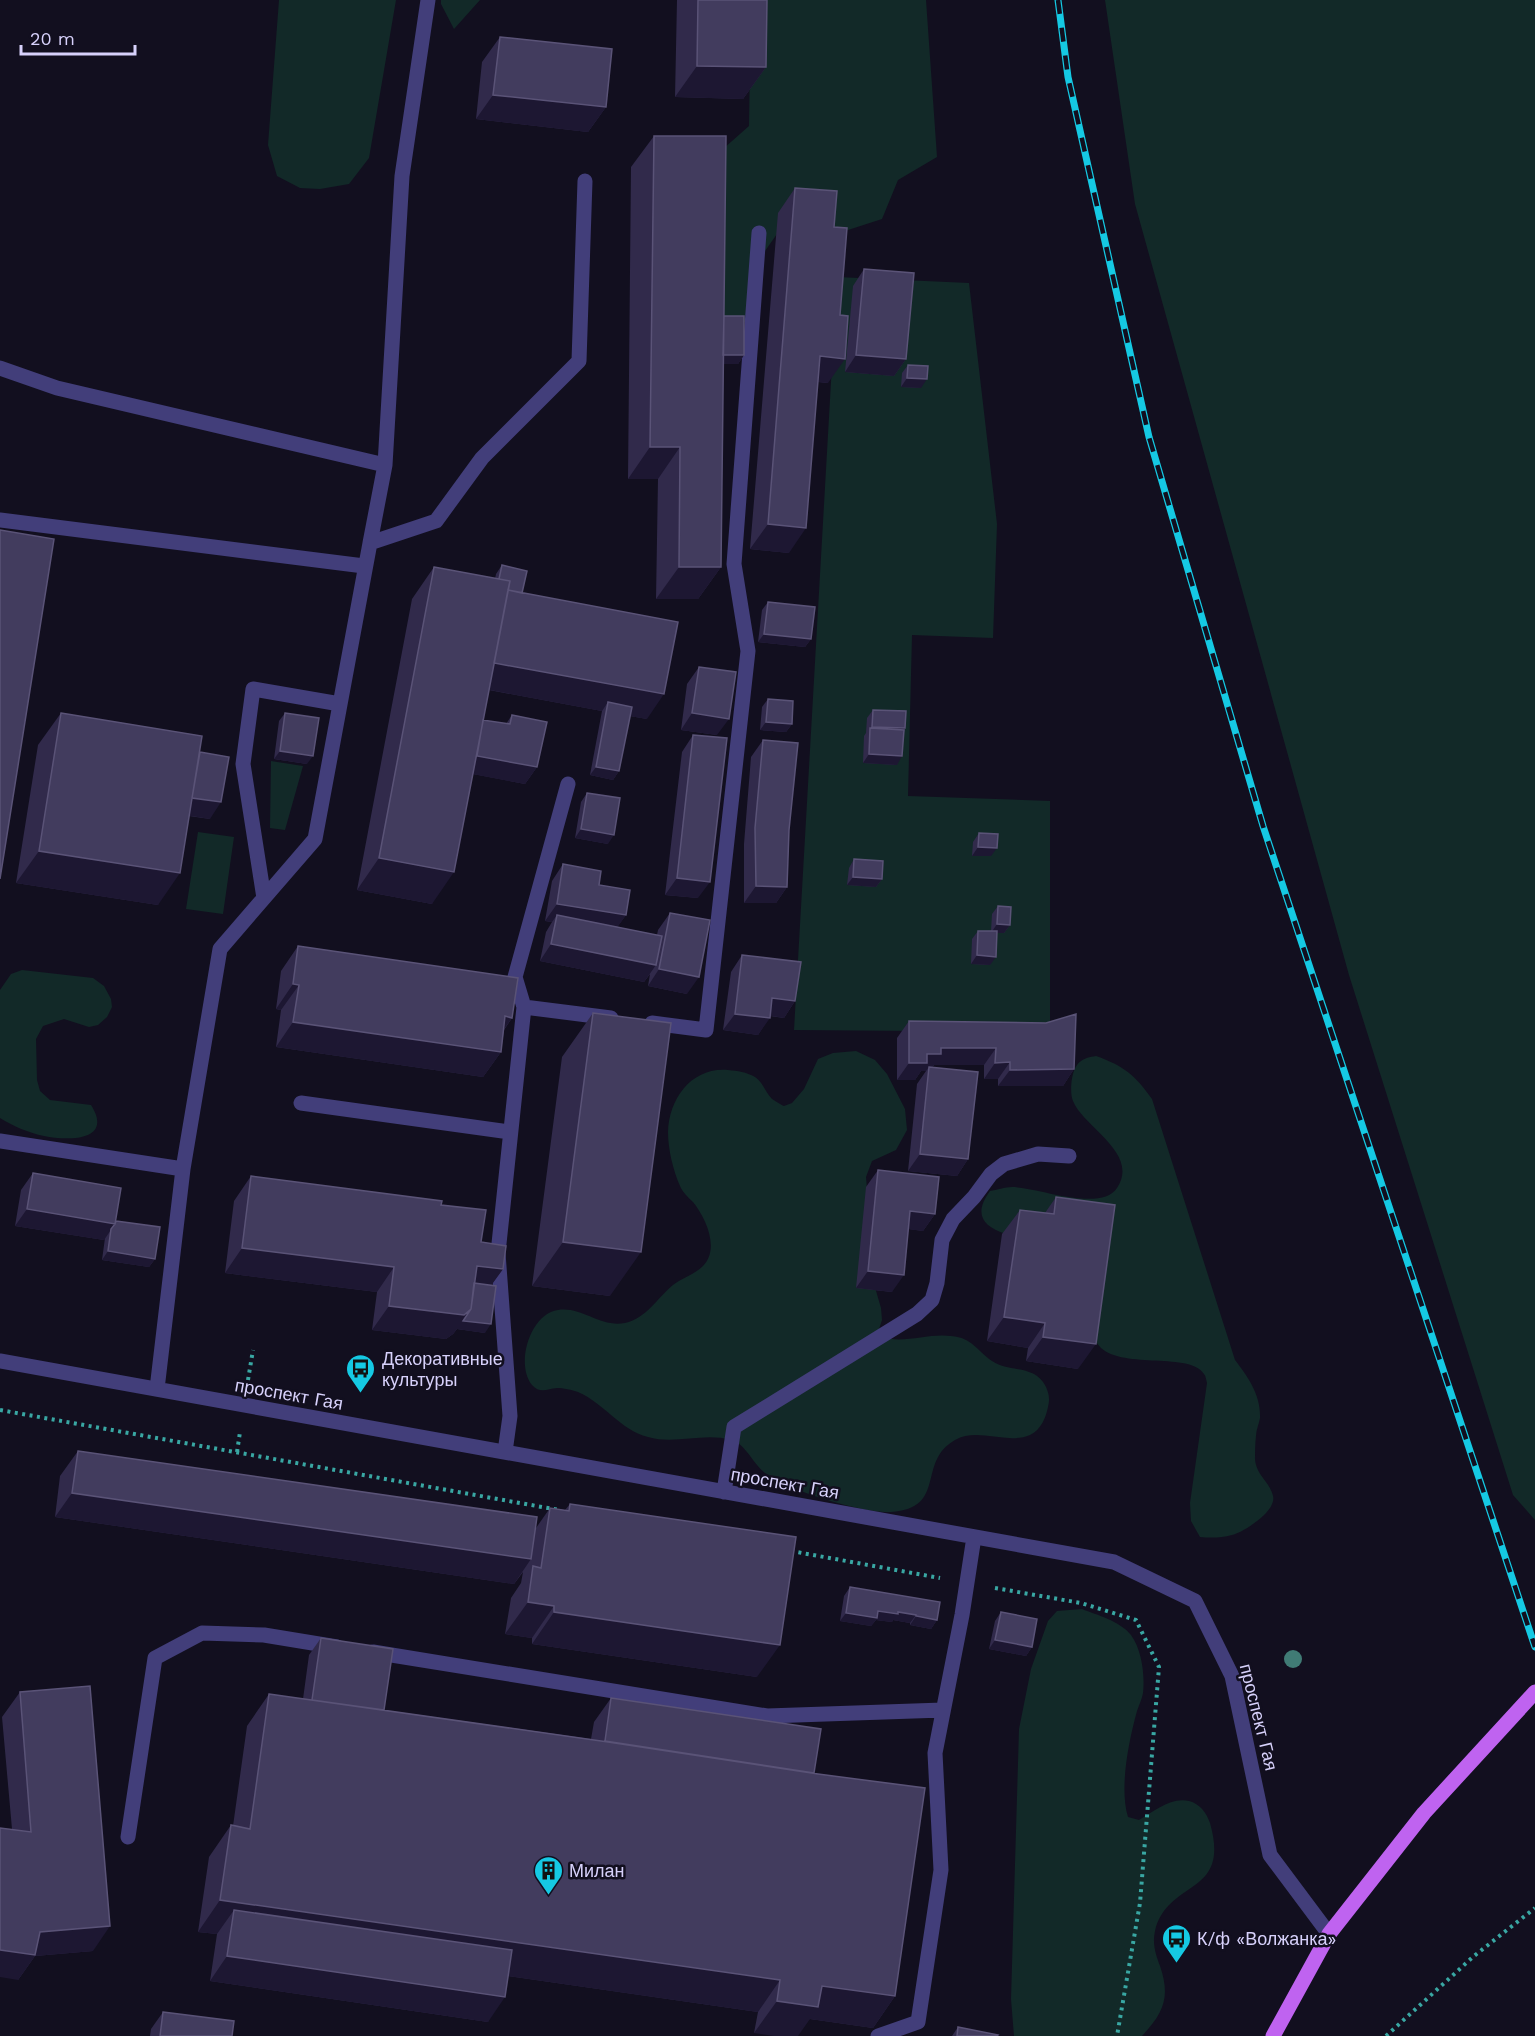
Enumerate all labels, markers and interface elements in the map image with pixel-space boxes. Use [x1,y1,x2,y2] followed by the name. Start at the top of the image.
[21,18,135,56] scale bar
[30,28,75,49] text: 20 m
[382,1348,503,1390] place label: Декоративные культуры
[345,1352,377,1394] bus stop icon: Декоративные культуры
[233,1374,345,1414] street label: проспект Гая
[729,1463,841,1503] street label: проспект Гая
[1236,1661,1282,1773] street label: проспект Гая
[532,1854,564,1896] building icon: Милан
[569,1860,625,1881] place label: Милан
[1160,1922,1192,1964] bus stop icon: К/ф «Волжанка»
[1197,1928,1336,1949] place label: К/ф «Волжанка»

